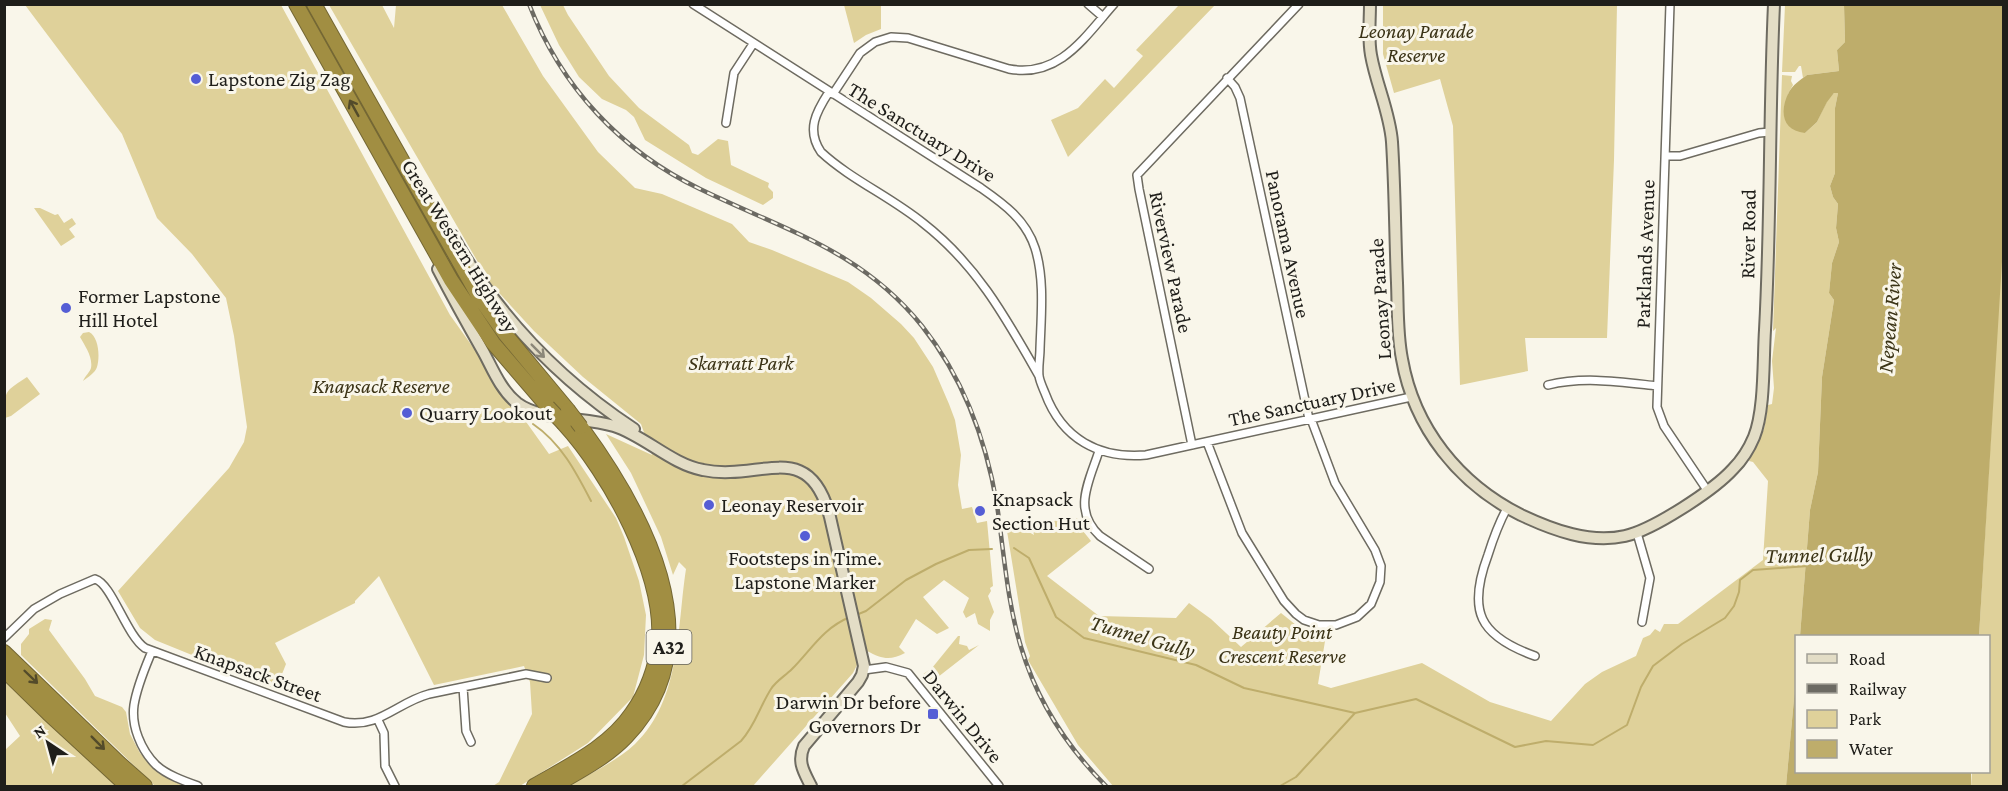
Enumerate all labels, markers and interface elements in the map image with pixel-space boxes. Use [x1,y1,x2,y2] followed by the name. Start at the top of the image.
[1358,19,1474,67] park label: Leonay Parade Reserve
[208,67,350,91] place label: Lapstone Zig Zag
[189,72,203,86] marker: Lapstone Zig Zag
[844,77,1000,187] street label: The Sanctuary Drive
[348,100,360,117] one-way arrow
[397,155,523,337] street label: Great Western Highway
[1261,168,1315,320] street label: Panorama Avenue
[1630,179,1660,329] street label: Parklands Avenue
[1144,189,1198,335] street label: Riverview Parade
[1735,189,1761,279] street label: River Road
[1364,237,1396,361] street label: Leonay Parade
[1872,261,1907,374] water label: Nepean River
[78,284,220,332] place label: Former Lapstone Hill Hotel
[59,301,73,315] marker: Former Lapstone Hill Hotel
[531,344,545,359] one-way arrow
[688,351,795,375] park label: Skarratt Park
[1226,373,1398,431] street label: The Sanctuary Drive
[312,374,450,398] park label: Knapsack Reserve
[419,401,553,425] place label: Quarry Lookout
[400,406,414,420] marker: Quarry Lookout
[992,487,1091,535] place label: Knapsack Section Hut
[721,493,865,517] place label: Leonay Reservoir
[702,498,716,512] marker: Leonay Reservoir
[973,504,987,518] marker: Knapsack Section Hut
[798,529,812,543] marker: Footsteps in Time. Lapstone Marker
[1765,541,1873,568] water label: Tunnel Gully
[728,546,882,594] place label: Footsteps in Time. Lapstone Marker
[1088,610,1198,663] water label: Tunnel Gully
[1218,620,1346,668] park label: Beauty Point Crescent Reserve
[646,630,692,664] road number: A32
[1795,635,1990,773] legend
[191,639,326,708] street label: Knapsack Street
[1849,649,1886,669] text: Road
[918,665,1008,767] street label: Darwin Drive
[23,670,38,684] one-way arrow
[1849,679,1907,699] text: Railway
[775,690,922,738] place label: Darwin Dr before Governors Dr
[926,707,940,721] marker: Darwin Dr before Governors Dr
[1849,709,1881,729] text: Park
[18,713,78,773] north arrow
[30,721,49,741] text: N
[91,736,106,751] one-way arrow
[1849,739,1894,759] text: Water

